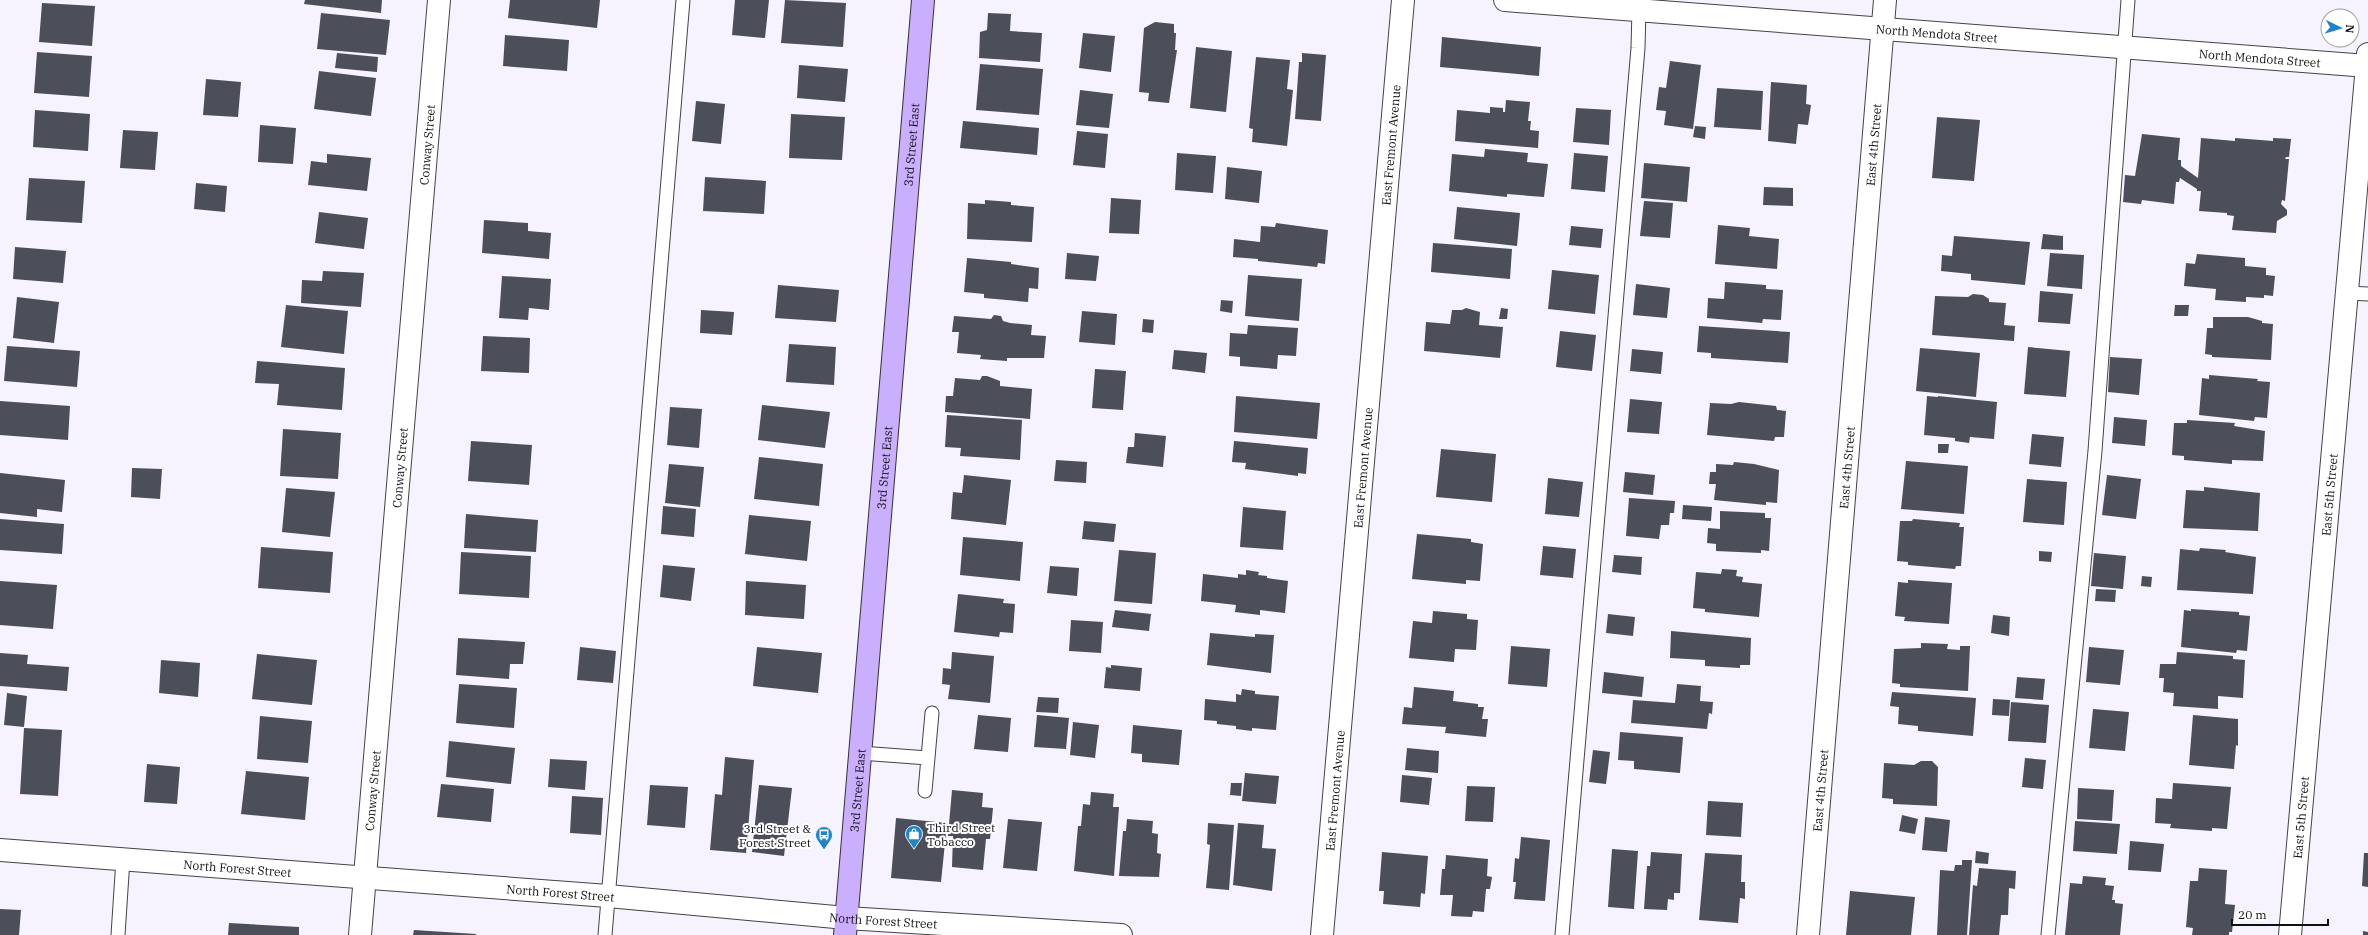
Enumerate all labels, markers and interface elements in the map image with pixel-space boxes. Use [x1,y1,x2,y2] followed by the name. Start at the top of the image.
[2320,8,2360,48] north arrow
[1875,21,1998,45] street label: North Mendota Street
[2343,24,2357,34] text: N
[2198,46,2321,70] street label: North Mendota Street
[1378,84,1403,206] street label: East Fremont Avenue
[900,103,922,187] street label: 3rd Street East
[1862,103,1884,186] street label: East 4th Street
[416,104,438,186] street label: Conway Street
[1350,407,1375,529] street label: East Fremont Avenue
[873,425,895,510] street label: 3rd Street East
[1836,426,1857,509] street label: East 4th Street
[389,427,410,508] street label: Conway Street
[2318,453,2340,537] street label: East 5th Street
[1322,730,1347,852] street label: East Fremont Avenue
[846,748,868,833] street label: 3rd Street East
[1809,749,1831,832] street label: East 4th Street
[361,750,383,831] street label: Conway Street
[2289,776,2312,859] street label: East 5th Street
[927,820,995,849] place label: Third Street Tobacco
[739,821,811,850] place label: 3rd Street & Forest Street
[904,824,924,849] shop icon: Third Street Tobacco
[814,825,834,850] bus stop icon: 3rd Street & Forest Street
[183,856,292,880] street label: North Forest Street
[506,881,615,904] street label: North Forest Street
[2232,901,2328,927] scale bar
[2238,907,2267,922] text: 20 m
[829,909,938,931] street label: North Forest Street

